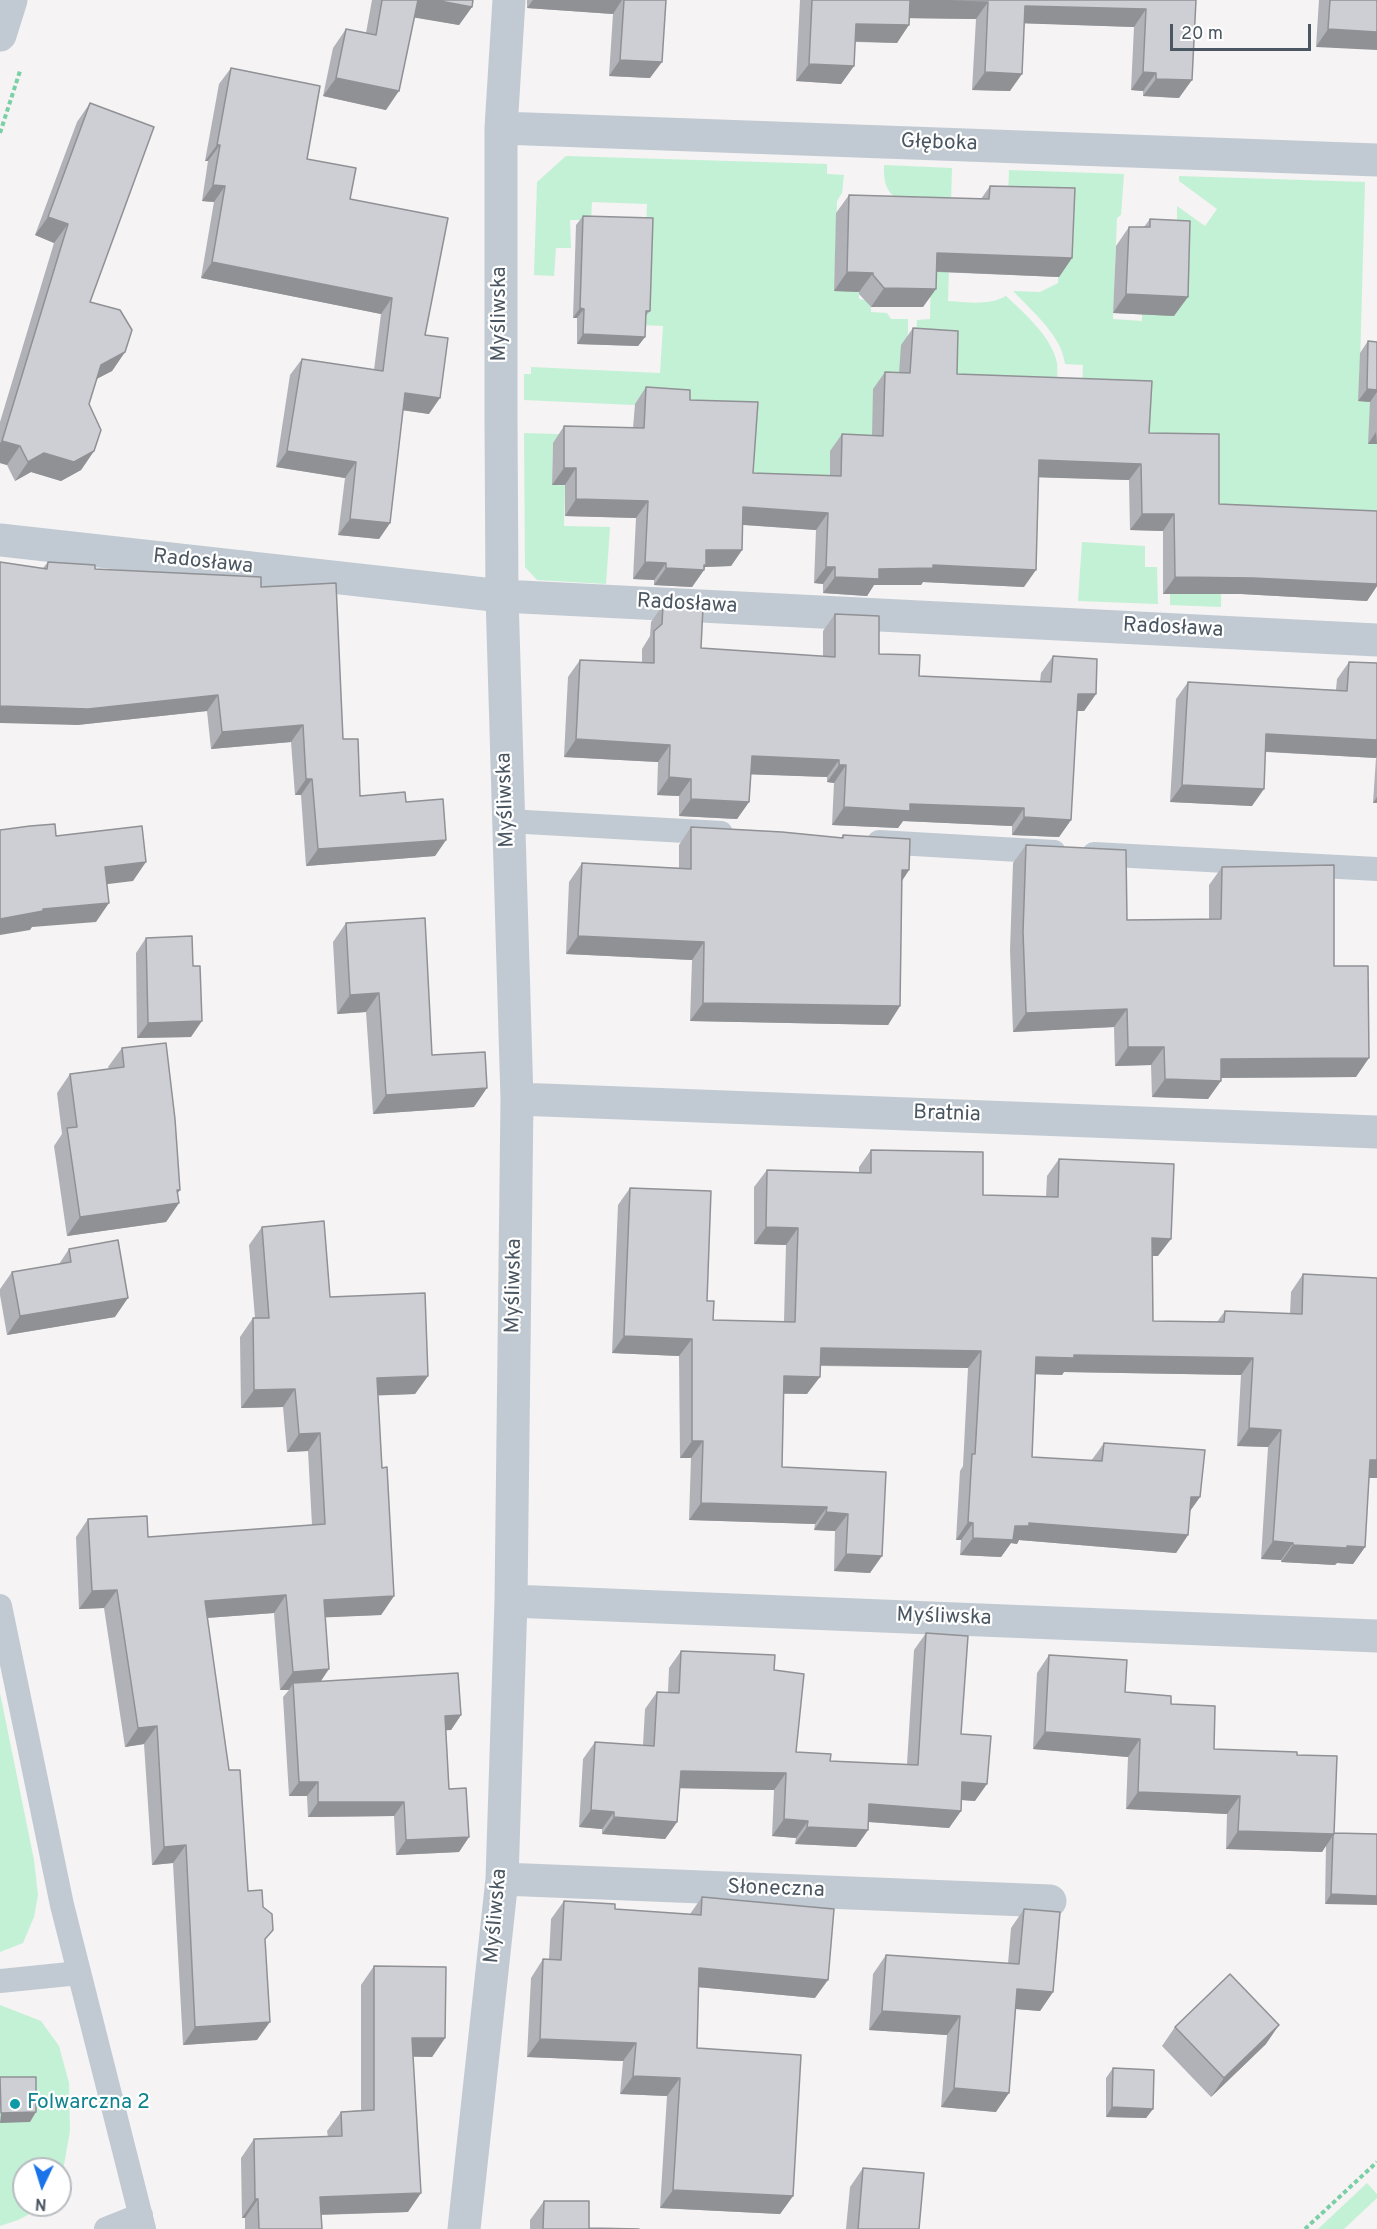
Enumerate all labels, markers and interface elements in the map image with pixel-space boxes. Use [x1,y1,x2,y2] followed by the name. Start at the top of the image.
[1173,12,1314,50] scale bar
[1181,23,1223,46] text: 20 m
[900,130,978,158] street label: Głęboka
[488,266,514,362] street label: Myśliwska
[152,545,254,581] street label: Radosława
[636,590,738,620] street label: Radosława
[1122,614,1224,644] street label: Radosława
[493,752,521,848] street label: Myśliwska
[913,1101,981,1129] street label: Bratnia
[502,1238,528,1334] street label: Myśliwska
[896,1604,992,1632] street label: Myśliwska
[480,1868,514,1964] street label: Myśliwska
[727,1876,825,1904] street label: Słoneczna
[27,2091,150,2117] place label: Folwarczna 2
[8,2097,22,2111] marker: Folwarczna 2
[12,2157,72,2217] north arrow
[34,2193,47,2213] text: N

